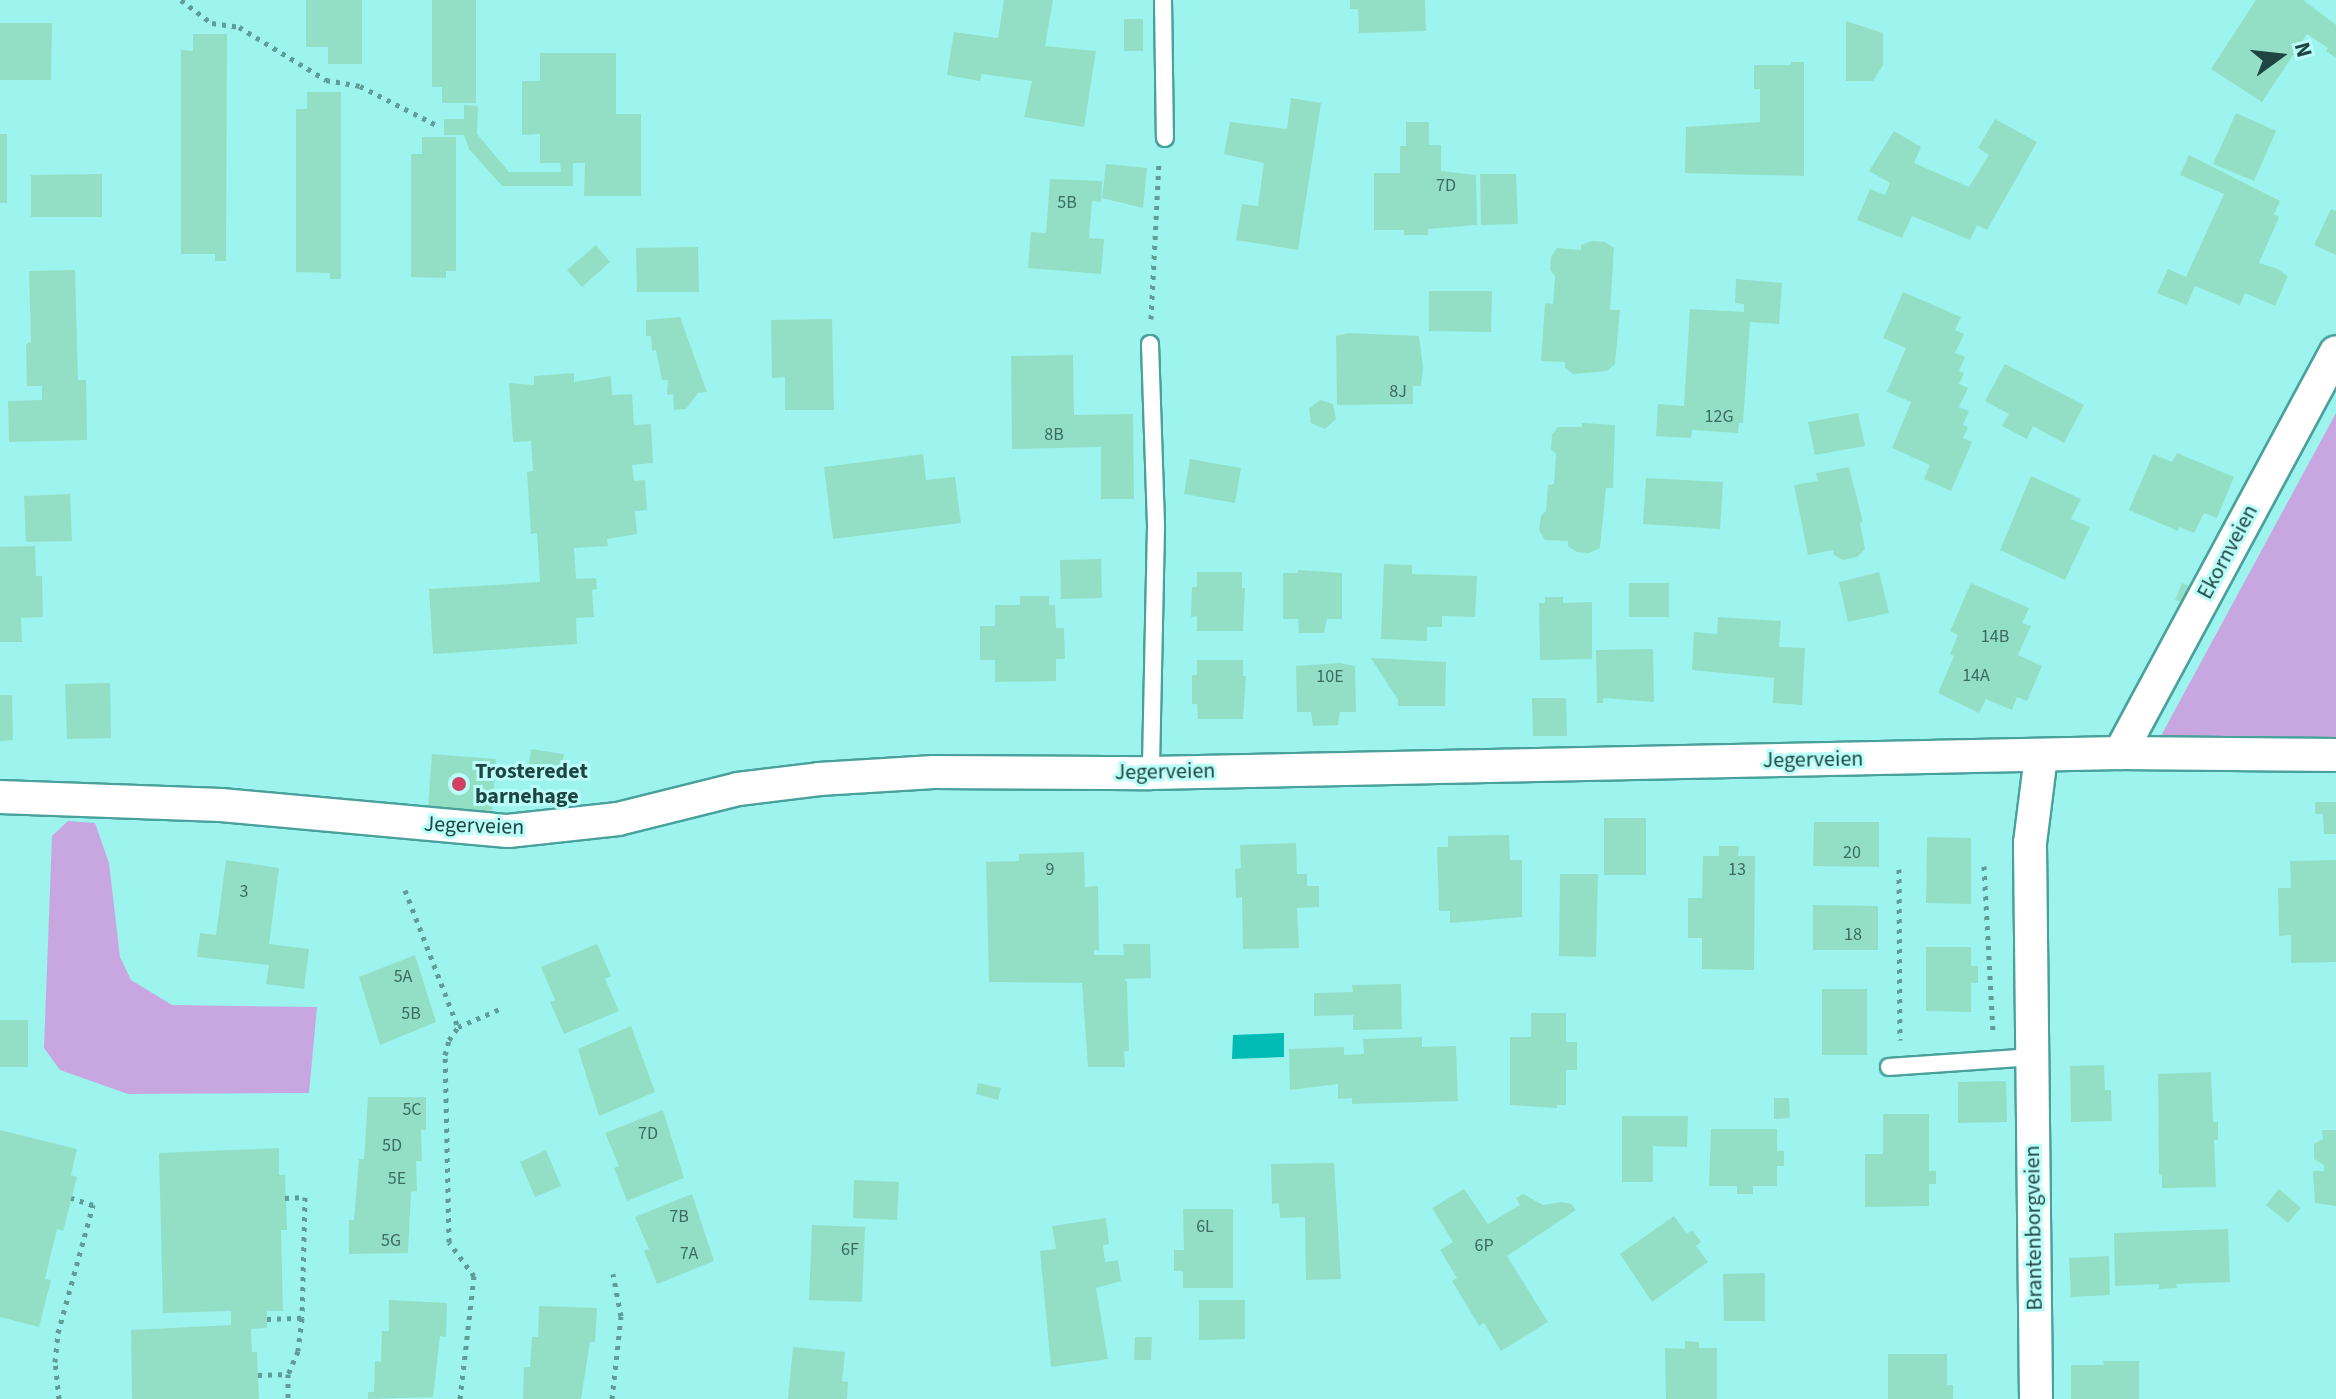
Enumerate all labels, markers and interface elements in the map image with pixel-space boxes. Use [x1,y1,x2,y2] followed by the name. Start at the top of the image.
[2240,16,2320,96] north arrow
[2286,39,2321,61] text: N
[1436,175,1456,197] house number: 7D
[1057,192,1077,214] house number: 5B
[1389,381,1407,403] house number: 8J
[1705,406,1733,428] house number: 12G
[1044,424,1064,446] house number: 8B
[2192,500,2264,604] street label: Ekornveien
[1981,626,2009,648] house number: 14B
[1962,665,1990,687] house number: 14A
[1316,666,1344,688] house number: 10E
[1762,746,1864,774] street label: Jegerveien
[475,758,588,810] place label: Trosteredet barnehage
[1114,758,1216,786] street label: Jegerveien
[450,775,468,793] marker: Trosteredet barnehage
[423,811,525,841] street label: Jegerveien
[1843,842,1861,864] house number: 20
[1046,859,1054,881] house number: 9
[1728,859,1746,881] house number: 13
[240,881,248,903] house number: 3
[1844,924,1862,946] house number: 18
[394,966,412,988] house number: 5A
[401,1003,421,1025] house number: 5B
[402,1099,422,1121] house number: 5C
[638,1123,658,1145] house number: 7D
[382,1135,402,1157] house number: 5D
[2019,1145,2049,1311] street label: Brantenborgveien
[388,1168,406,1190] house number: 5E
[669,1206,689,1228] house number: 7B
[1196,1216,1214,1238] house number: 6L
[381,1230,401,1252] house number: 5G
[1474,1235,1494,1257] house number: 6P
[841,1239,859,1261] house number: 6F
[680,1243,698,1265] house number: 7A

